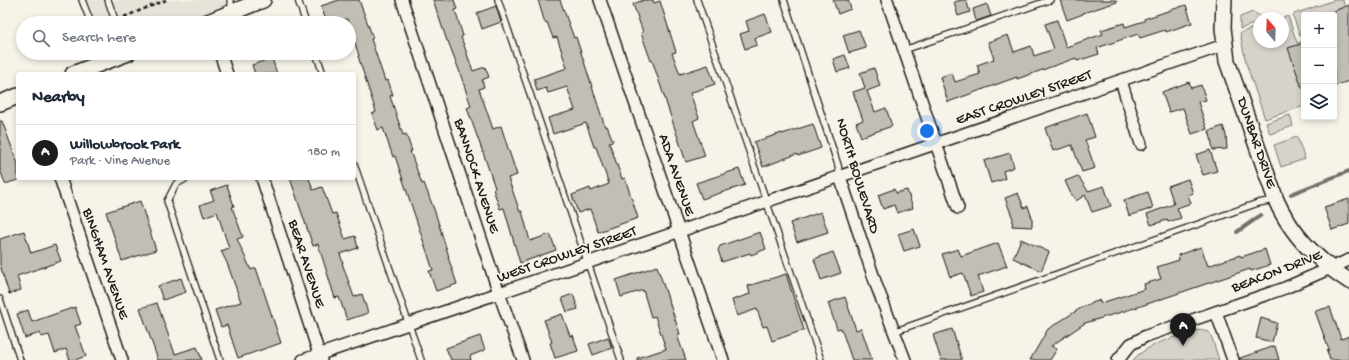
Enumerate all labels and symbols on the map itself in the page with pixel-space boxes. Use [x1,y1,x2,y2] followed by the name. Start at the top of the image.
[1253,12,1289,48] north arrow
[954,66,1096,130] street label: EAST CROWLEY STREET
[1232,94,1280,191] street label: DUNBAR DRIVE
[449,115,503,236] street label: BANNOCK AVENUE
[831,116,883,236] street label: NORTH BOULEVARD
[917,121,937,141] your location
[654,132,699,219] street label: ADA AVENUE
[77,205,133,322] street label: BINGHAM AVENUE
[283,217,329,311] street label: BEAR AVENUE
[495,222,640,287] street label: WEST CROWLEY STREET
[1228,246,1325,298] street label: BEACON DRIVE
[1170,313,1196,346] pin: A

